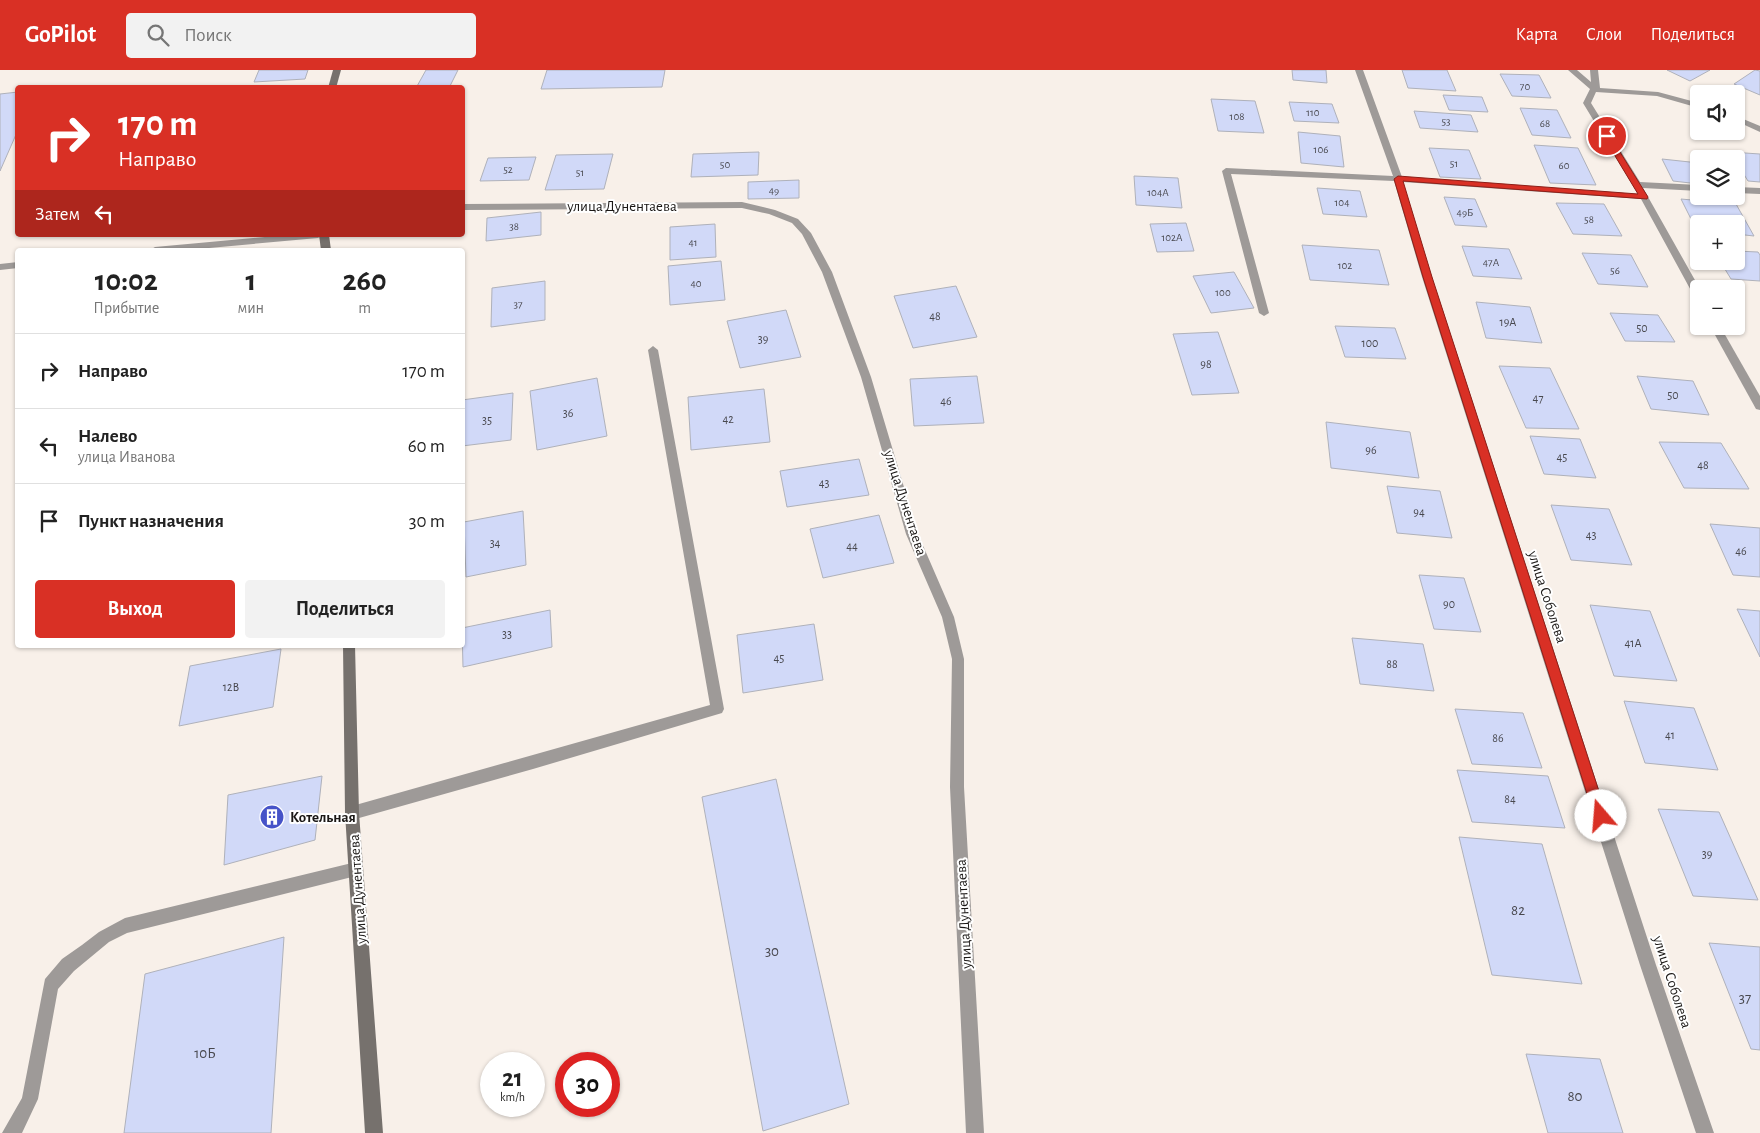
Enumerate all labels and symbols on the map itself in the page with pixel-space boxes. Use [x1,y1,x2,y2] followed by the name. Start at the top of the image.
[1520,81,1530,92] house number: 70
[1306,107,1320,118] house number: 110
[1230,111,1244,122] house number: 108
[1586,115,1628,157] pin
[1441,116,1451,127] house number: 53
[1540,118,1550,129] house number: 68
[1314,144,1328,155] house number: 106
[1450,158,1458,169] house number: 51
[720,159,730,170] house number: 50
[1559,160,1570,171] house number: 60
[503,164,513,175] house number: 52
[576,167,584,178] house number: 51
[769,185,779,196] house number: 49
[1147,187,1169,198] house number: 104А
[1335,197,1349,208] house number: 104
[566,199,677,214] street label: улица Дунентаева
[1457,207,1473,218] house number: 49Б
[1584,214,1594,225] house number: 58
[509,221,519,232] house number: 38
[1161,232,1183,243] house number: 102А
[688,237,698,248] house number: 41
[1483,257,1500,268] house number: 47А
[1338,260,1352,271] house number: 102
[1610,265,1620,276] house number: 56
[690,278,702,289] house number: 40
[1215,287,1231,298] house number: 100
[513,299,523,310] house number: 37
[929,310,941,322] house number: 48
[1500,316,1516,328] house number: 19А
[1636,322,1648,334] house number: 50
[758,333,769,345] house number: 39
[1362,337,1378,349] house number: 100
[1200,358,1212,370] house number: 98
[1667,389,1679,401] house number: 50
[1533,392,1543,404] house number: 47
[940,395,952,407] house number: 46
[563,407,574,419] house number: 36
[722,413,734,425] house number: 42
[482,414,492,426] house number: 35
[1365,444,1377,456] house number: 96
[881,448,929,558] street label: улица Дунентаева
[1557,451,1567,463] house number: 45
[1697,459,1709,471] house number: 48
[819,477,829,489] house number: 43
[1413,506,1425,518] house number: 94
[1586,529,1596,541] house number: 43
[490,537,501,549] house number: 34
[846,540,858,552] house number: 44
[1735,545,1747,557] house number: 46
[1525,548,1569,645] street label: улица Соболева
[1443,598,1455,610] house number: 90
[502,628,512,640] house number: 33
[1625,637,1641,649] house number: 41А
[774,652,784,664] house number: 45
[1386,658,1398,670] house number: 88
[223,681,239,693] house number: 12В
[1665,729,1675,741] house number: 41
[1492,732,1504,744] house number: 86
[1574,789,1626,841] position arrow
[1504,793,1516,805] house number: 84
[259,804,285,830] building icon: Котельная
[290,810,356,825] place label: Котельная
[347,834,369,945] street label: улица Дунентаева
[1702,848,1713,860] house number: 39
[954,859,974,970] street label: улица Дунентаева
[1511,903,1525,918] house number: 82
[1650,933,1694,1030] street label: улица Соболева
[765,944,779,959] house number: 30
[1739,991,1751,1006] house number: 37
[194,1046,216,1061] house number: 10Б
[555,1052,620,1117] speed limit sign: 30
[1567,1089,1583,1104] house number: 80

